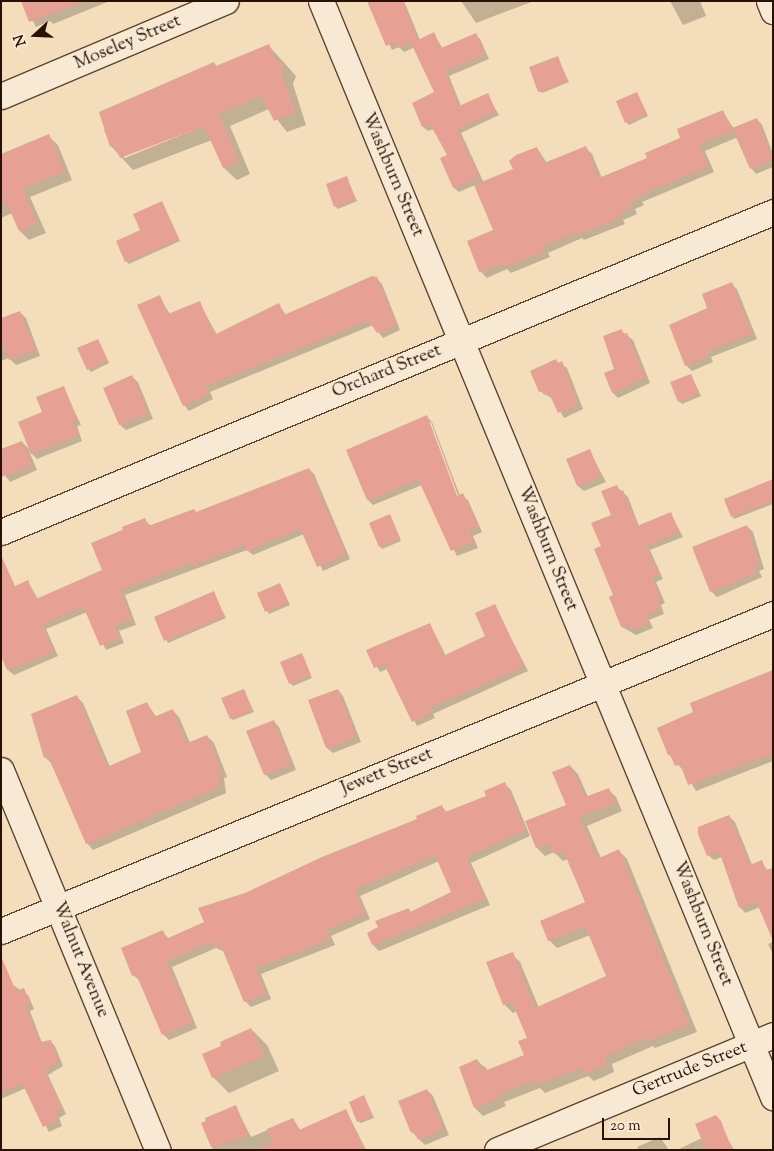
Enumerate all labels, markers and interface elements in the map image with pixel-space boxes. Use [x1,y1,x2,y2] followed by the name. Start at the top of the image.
[10,10,60,60] north arrow
[71,11,185,75] street label: Moseley Street
[10,31,32,49] text: N
[356,110,428,240] street label: Washburn Street
[329,340,445,404] street label: Orchard Street
[512,483,582,615] street label: Washburn Street
[338,744,436,800] street label: Jewett Street
[667,858,737,990] street label: Washburn Street
[47,899,113,1021] street label: Walnut Avenue
[629,1037,751,1103] street label: Gertrude Street
[604,1108,672,1140] scale bar
[610,1116,641,1137] text: 20 m

